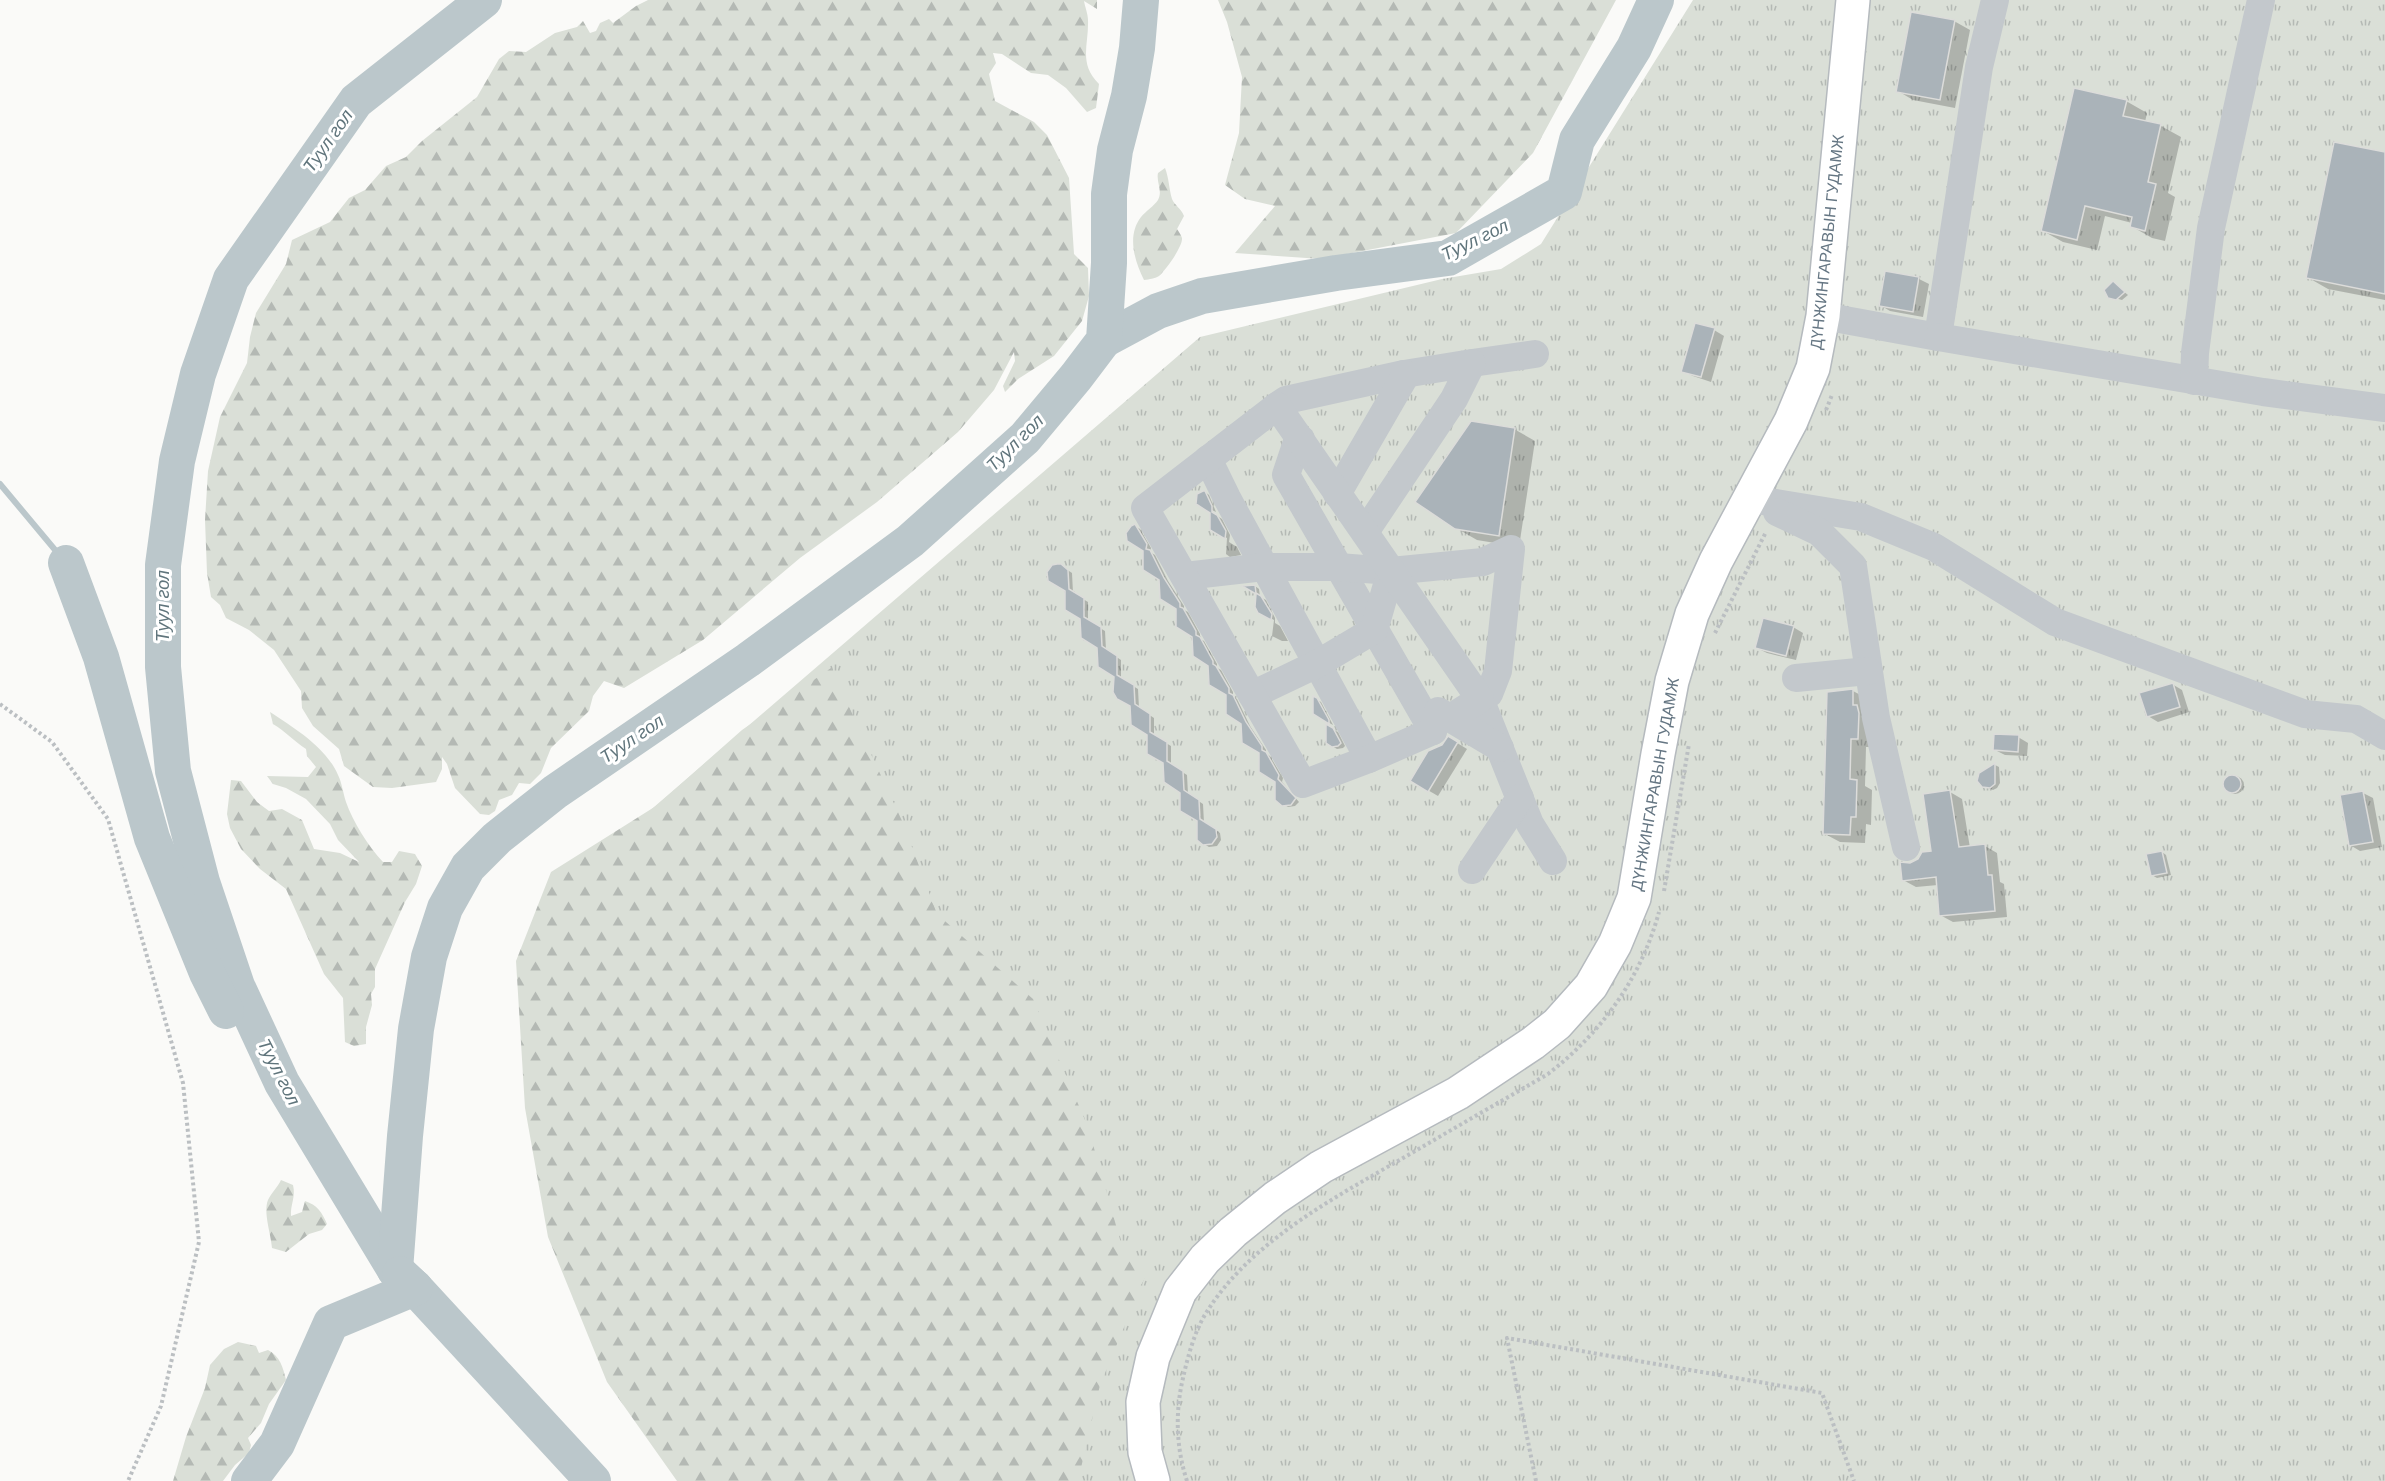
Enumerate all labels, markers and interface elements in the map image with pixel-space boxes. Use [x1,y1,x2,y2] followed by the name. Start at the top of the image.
[299,106,357,176] water label: Туул гол
[1807,133,1847,350] street label: ДҮНЖИНГАРАВЫН ГУДАМЖ
[1438,215,1512,265] water label: Туул гол
[983,411,1047,475] water label: Туул гол
[153,570,173,642] water label: Туул гол
[1628,676,1682,892] street label: ДҮНЖИНГАРАВЫН ГУДАМЖ
[597,711,667,767] water label: Туул гол
[254,1035,304,1109] water label: Туул гол

